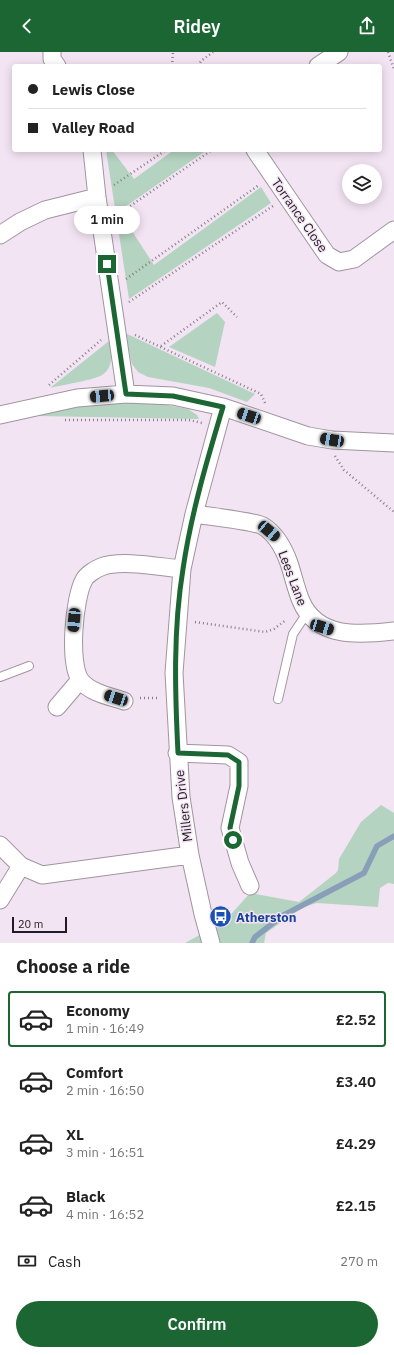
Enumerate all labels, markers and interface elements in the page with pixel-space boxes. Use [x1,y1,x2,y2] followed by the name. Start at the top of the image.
[16,15,38,37] icon: back
[173,15,221,38] text: Ridey
[356,15,378,37] icon: share
[52,80,135,99] text: Lewis Close
[52,118,135,137] text: Valley Road
[342,164,382,204] map controls
[342,164,382,204] button: layers
[268,175,331,256] street label: Torrance Close
[74,206,140,234] callout: 1 min
[90,211,124,228] text: 1 min
[98,255,116,273] route end
[90,389,114,403] car
[236,407,262,425] car
[319,432,345,448] car
[256,519,282,543] car
[274,548,311,608] street label: Lees Lane
[67,608,81,632] car
[309,618,335,636] car
[103,689,129,707] car
[171,769,196,843] street label: Millers Drive
[224,831,242,849] route start
[207,904,233,930] bus stop icon: Atherston
[236,909,296,926] place label: Atherston
[12,915,67,934] scale bar
[18,917,43,931] text: 20 m
[16,955,130,978] text: Choose a ride
[18,1001,54,1037] icon: car
[66,1001,130,1020] text: Economy
[336,1010,376,1029] text: £2.52
[66,1020,144,1037] text: 1 min · 16:49
[18,1063,54,1099] icon: car
[66,1063,123,1082] text: Comfort
[336,1072,376,1091] text: £3.40
[66,1082,144,1099] text: 2 min · 16:50
[18,1125,54,1161] icon: car
[66,1125,84,1144] text: XL
[336,1134,376,1153] text: £4.29
[66,1144,144,1161] text: 3 min · 16:51
[18,1187,54,1223] icon: car
[66,1187,106,1206] text: Black
[336,1196,376,1215] text: £2.15
[66,1206,144,1223] text: 4 min · 16:52
[16,1250,38,1272] icon: cash
[48,1252,81,1271] text: Cash
[340,1253,378,1270] text: 270 m
[16,1301,378,1347] button: Confirm

